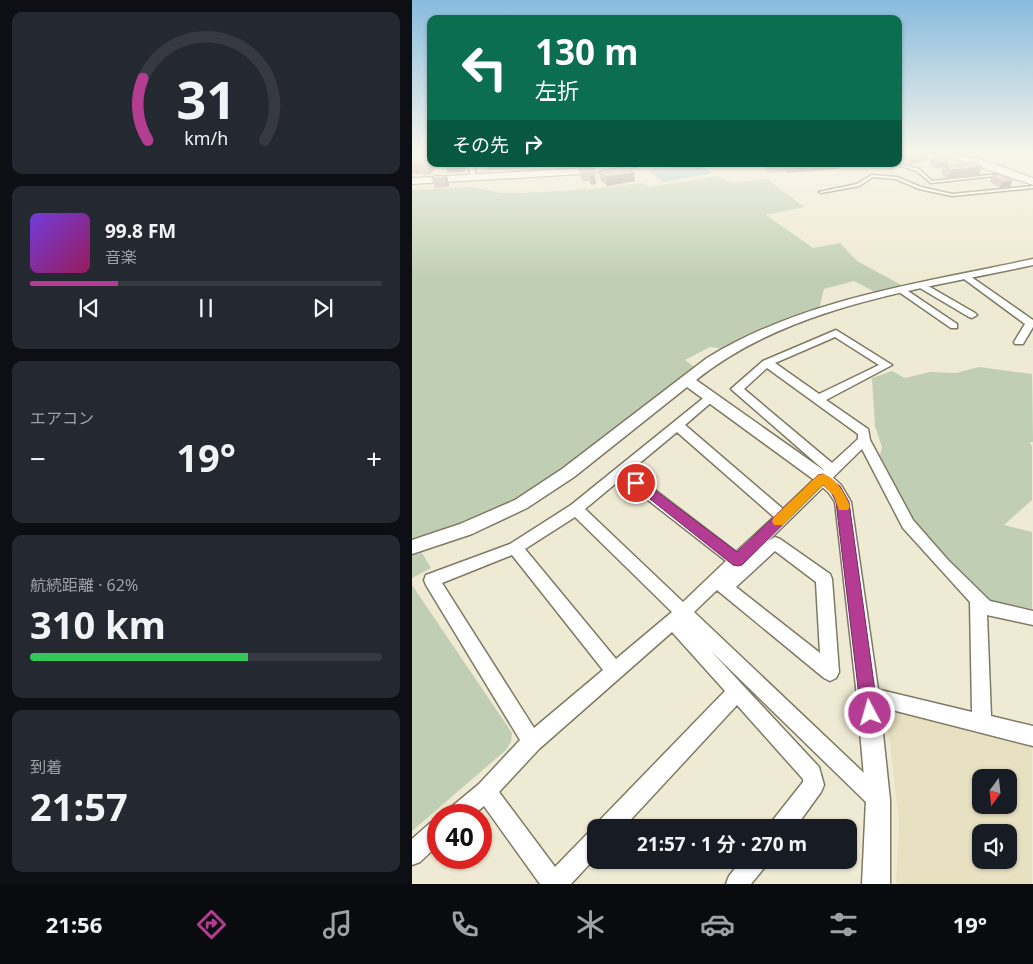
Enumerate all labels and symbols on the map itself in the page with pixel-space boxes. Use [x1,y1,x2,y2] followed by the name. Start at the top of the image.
[615,462,657,504] pin
[843,686,895,738] position arrow
[972,769,1017,814] north arrow
[427,804,492,869] speed limit sign: 40

